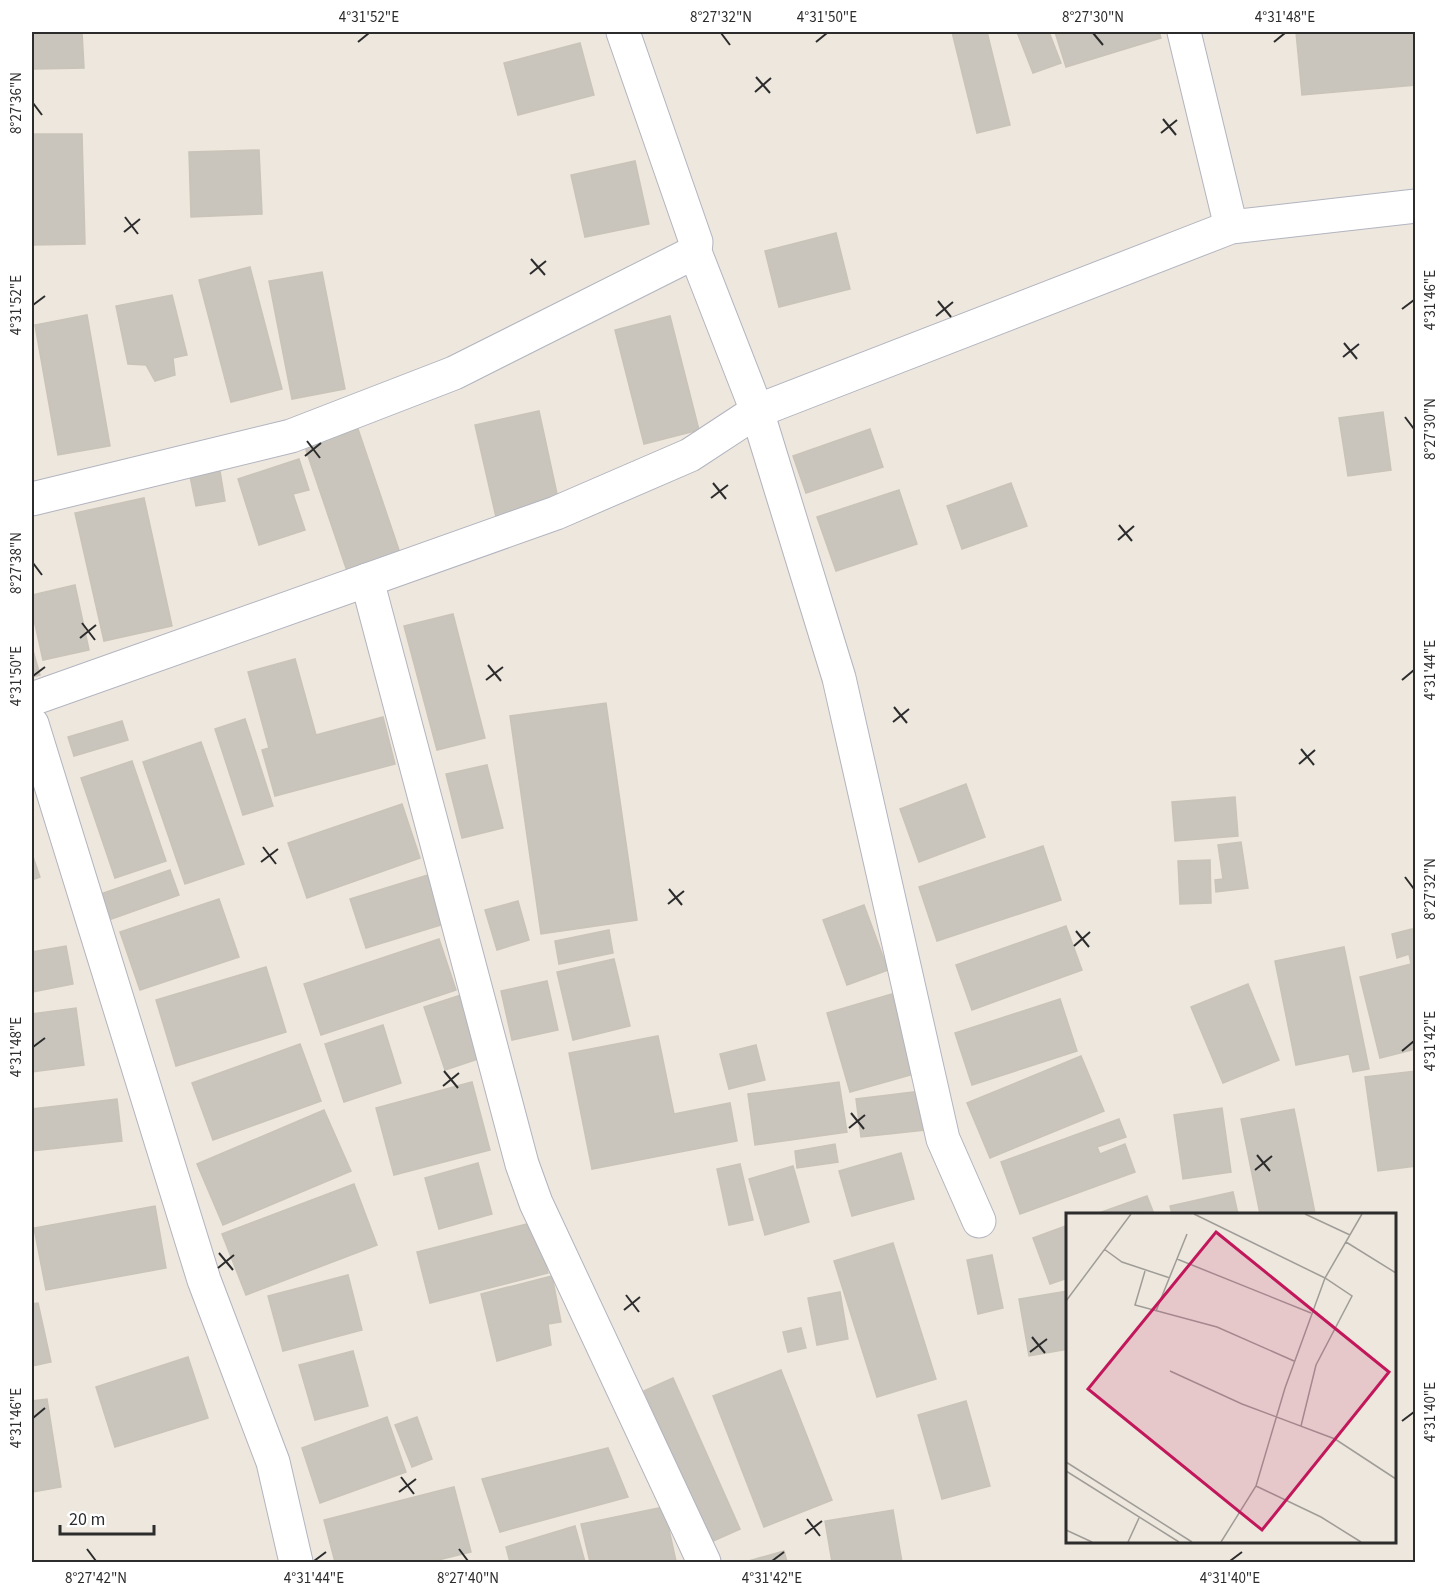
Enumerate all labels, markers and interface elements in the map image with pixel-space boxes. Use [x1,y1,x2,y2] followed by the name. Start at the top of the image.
[339,7,399,28] text: 4°31'52"E
[690,7,752,28] text: 8°27'32"N
[797,7,857,28] text: 4°31'50"E
[1062,7,1124,28] text: 8°27'30"N
[1255,7,1315,28] text: 4°31'48"E
[6,72,27,134] text: 8°27'36"N
[1420,270,1441,330] text: 4°31'46"E
[6,275,27,335] text: 4°31'52"E
[1420,398,1441,460] text: 8°27'30"N
[6,532,27,594] text: 8°27'38"N
[1420,640,1441,700] text: 4°31'44"E
[6,646,27,706] text: 4°31'50"E
[1420,858,1441,920] text: 8°27'32"N
[1420,1011,1441,1071] text: 4°31'42"E
[6,1017,27,1077] text: 4°31'48"E
[1066,1213,1396,1543] inset map
[1420,1382,1441,1442] text: 4°31'40"E
[6,1388,27,1448] text: 4°31'46"E
[60,1498,154,1536] scale bar
[69,1507,105,1532] text: 20 m
[65,1568,127,1589] text: 8°27'42"N
[284,1568,344,1589] text: 4°31'44"E
[437,1568,499,1589] text: 8°27'40"N
[742,1568,802,1589] text: 4°31'42"E
[1200,1568,1260,1589] text: 4°31'40"E

